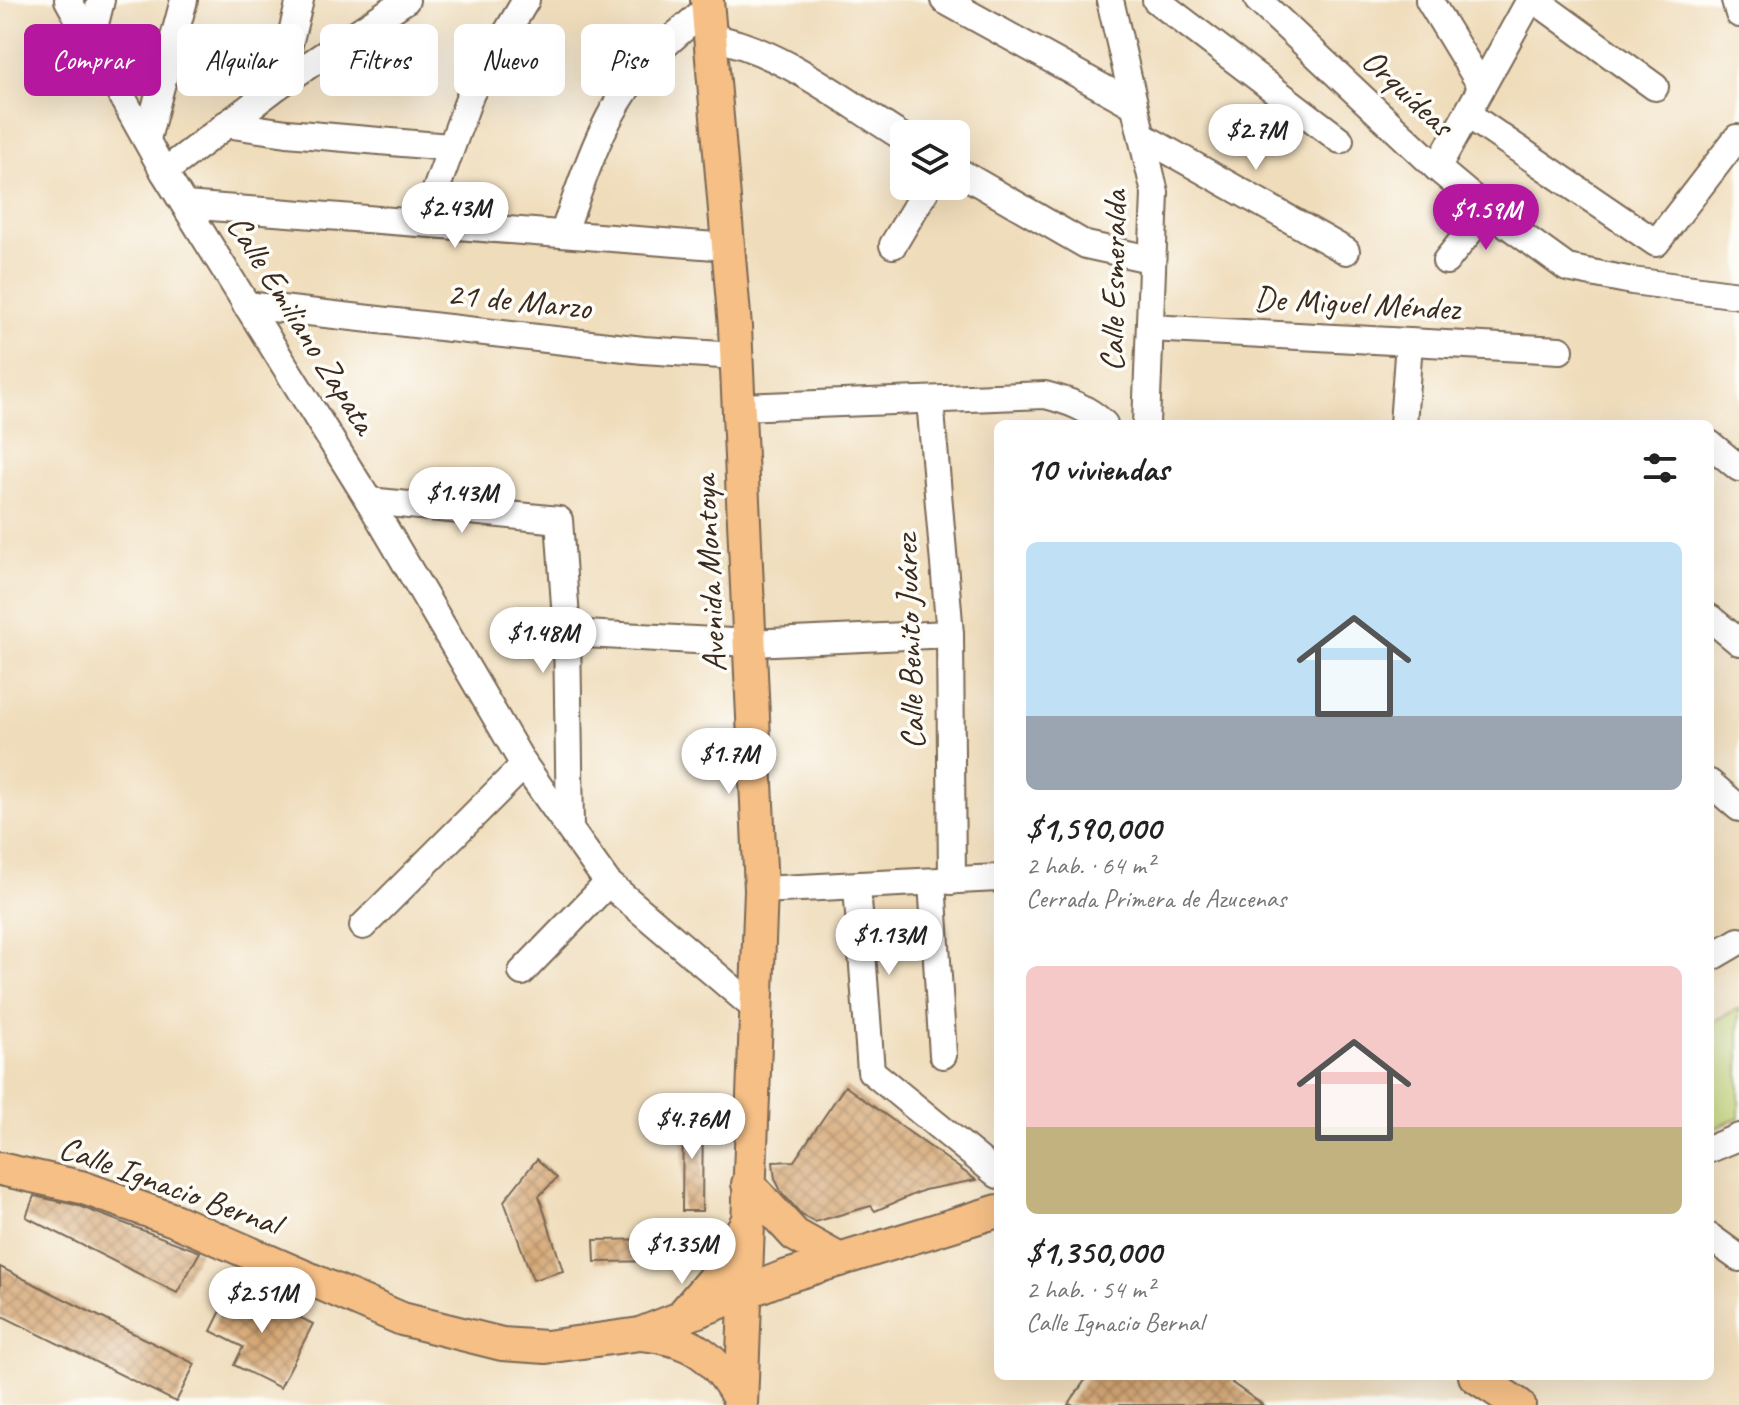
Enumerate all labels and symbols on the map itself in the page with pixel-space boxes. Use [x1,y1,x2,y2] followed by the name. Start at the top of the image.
[1353,39,1465,147] street label: Orquídeas
[1200,104,1312,172] pin: $2.7M
[390,182,520,250] pin: $2.43M
[1421,184,1551,252] pin: $1.59M
[1090,188,1136,372] street label: Calle Esmeralda
[218,207,388,444] street label: Calle Emiliano Zapata
[445,271,595,329] street label: 21 de Marzo
[1253,276,1463,330] street label: De Miguel Méndez
[397,467,527,535] pin: $1.43M
[682,471,736,673] street label: Avenida Montoya
[884,530,934,750] street label: Calle Benito Juárez
[478,607,608,675] pin: $1.48M
[673,728,785,796] pin: $1.7M
[824,909,954,977] pin: $1.13M
[627,1093,757,1161] pin: $4.76M
[54,1125,292,1247] street label: Calle Ignacio Bernal
[617,1218,747,1286] pin: $1.35M
[197,1267,327,1335] pin: $2.51M

